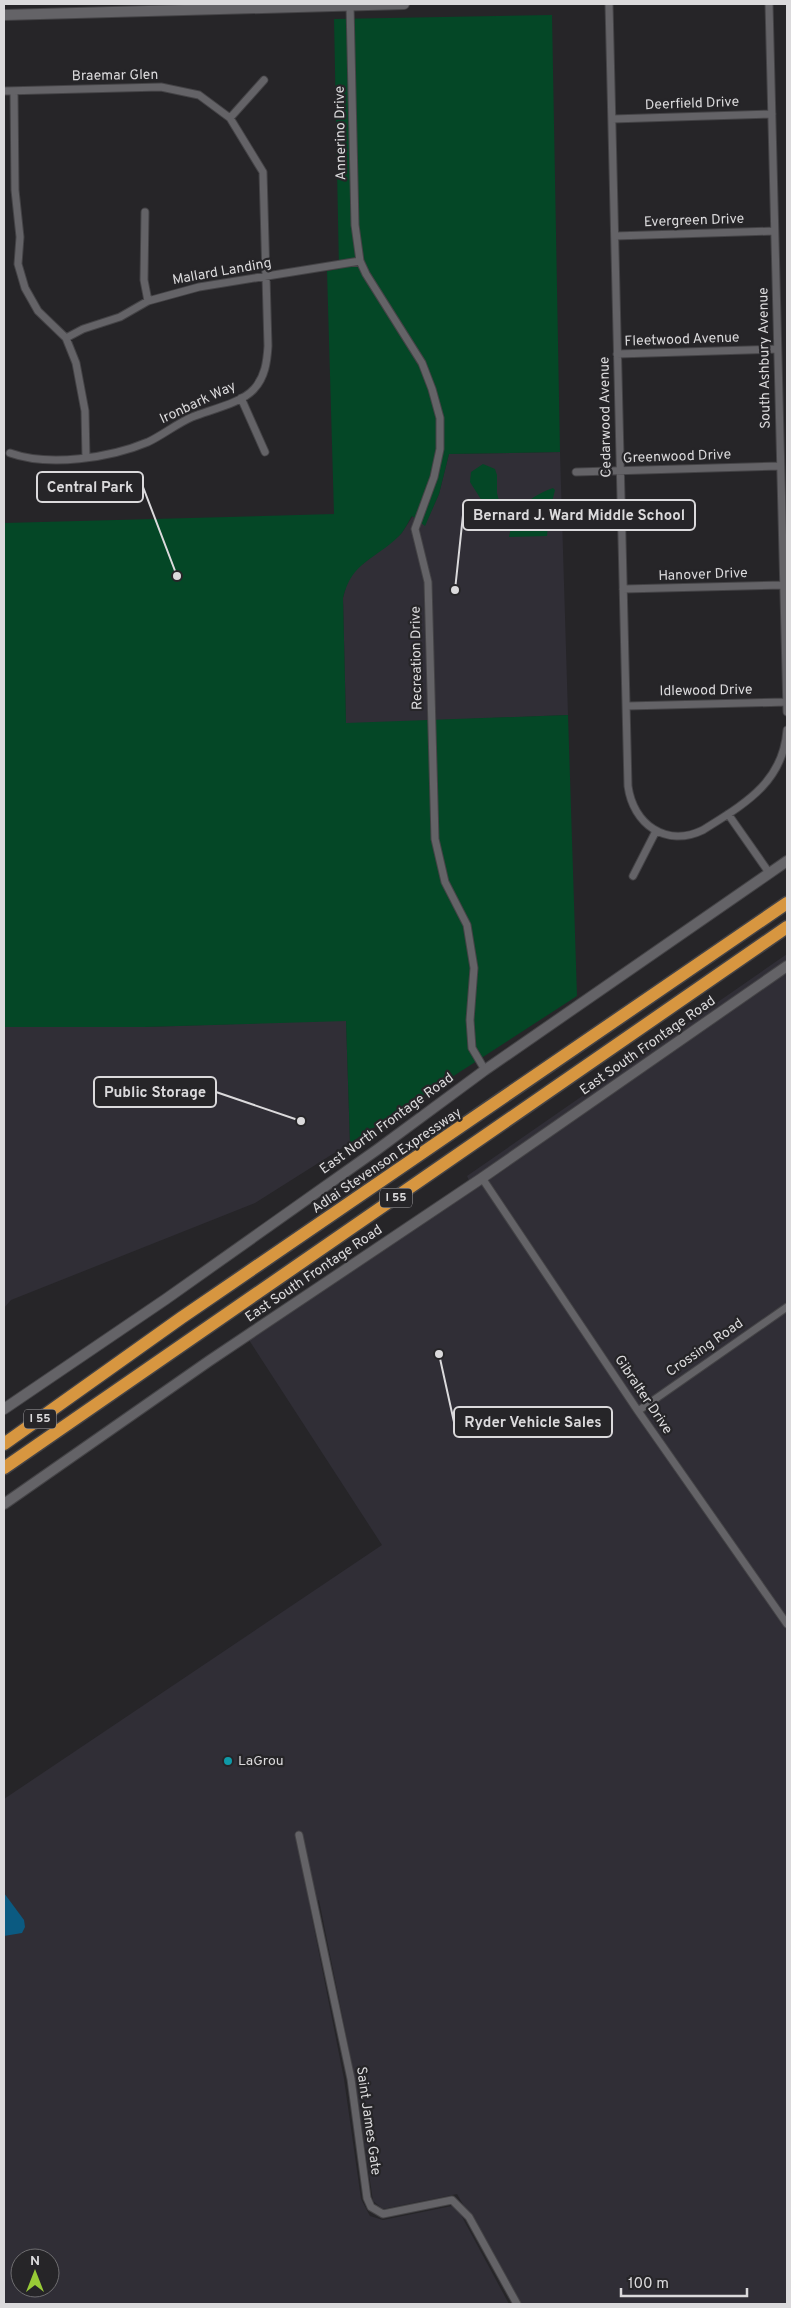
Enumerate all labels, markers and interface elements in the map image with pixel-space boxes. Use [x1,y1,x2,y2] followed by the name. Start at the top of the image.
[72,67,158,85] street label: Braemar Glen
[332,86,350,180] street label: Annerino Drive
[645,94,739,114] street label: Deerfield Drive
[644,211,744,231] street label: Evergreen Drive
[171,255,273,289] street label: Mallard Landing
[755,287,775,429] street label: South Ashbury Avenue
[624,329,740,351] street label: Fleetwood Avenue
[596,356,616,478] street label: Cedarwood Avenue
[157,378,239,428] street label: Ironbark Way
[623,447,731,467] street label: Greenwood Drive
[37,472,143,502] callout: Central Park
[47,479,133,498] text: Central Park
[463,500,695,530] callout: Bernard J. Ward Middle School
[473,507,685,526] text: Bernard J. Ward Middle School
[658,565,748,585] street label: Hanover Drive
[408,606,426,710] street label: Recreation Drive
[659,682,753,700] street label: Idlewood Drive
[577,993,719,1099] street label: East South Frontage Road
[317,1070,457,1178] street label: East North Frontage Road
[94,1077,216,1107] callout: Public Storage
[104,1084,206,1103] text: Public Storage
[309,1104,465,1218] street label: Adlai Stevenson Expressway
[380,1188,412,1208] road number: I 55
[242,1222,386,1326] street label: East South Frontage Road
[663,1315,747,1381] street label: Crossing Road
[610,1352,676,1438] street label: Gibralter Drive
[454,1407,612,1437] callout: Ryder Vehicle Sales
[24,1410,56,1428] road number: I 55
[464,1414,602,1433] text: Ryder Vehicle Sales
[238,1753,284,1770] place label: LaGrou
[222,1755,234,1767] marker: LaGrou
[352,2066,384,2176] street label: Saint James Gate
[10,2248,60,2298] north arrow
[30,2253,40,2270] text: N
[621,2266,747,2298] scale bar
[628,2275,669,2294] text: 100 m

